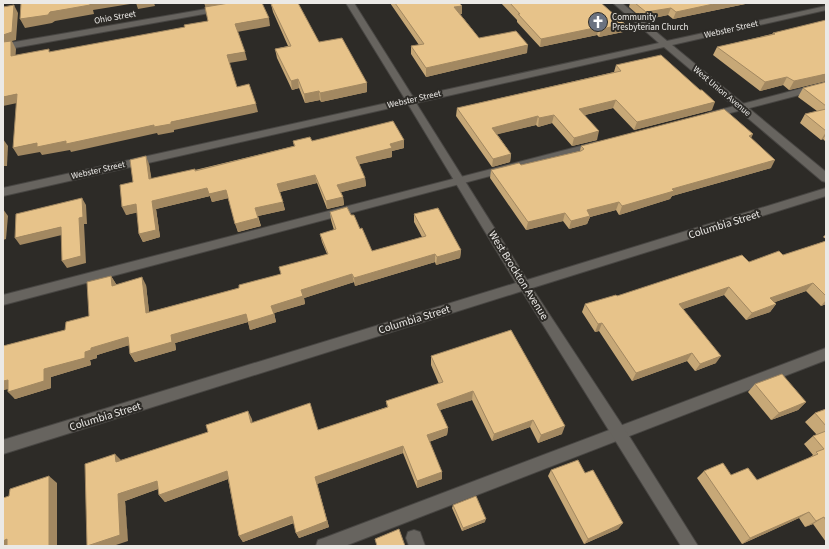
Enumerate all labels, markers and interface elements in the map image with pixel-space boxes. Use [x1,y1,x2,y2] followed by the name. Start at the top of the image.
[93,7,137,28] street label: Ohio Street
[587,11,609,33] church icon: Community Presbyterian Church
[612,11,689,34] place label: Community Presbyterian Church
[703,17,759,42] street label: Webster Street
[690,63,754,120] street label: West Union Avenue
[386,87,442,112] street label: Webster Street
[70,158,126,183] street label: Webster Street
[686,206,762,243] street label: Columbia Street
[485,228,552,323] street label: West Brockton Avenue
[376,301,452,338] street label: Columbia Street
[67,398,143,435] street label: Columbia Street

